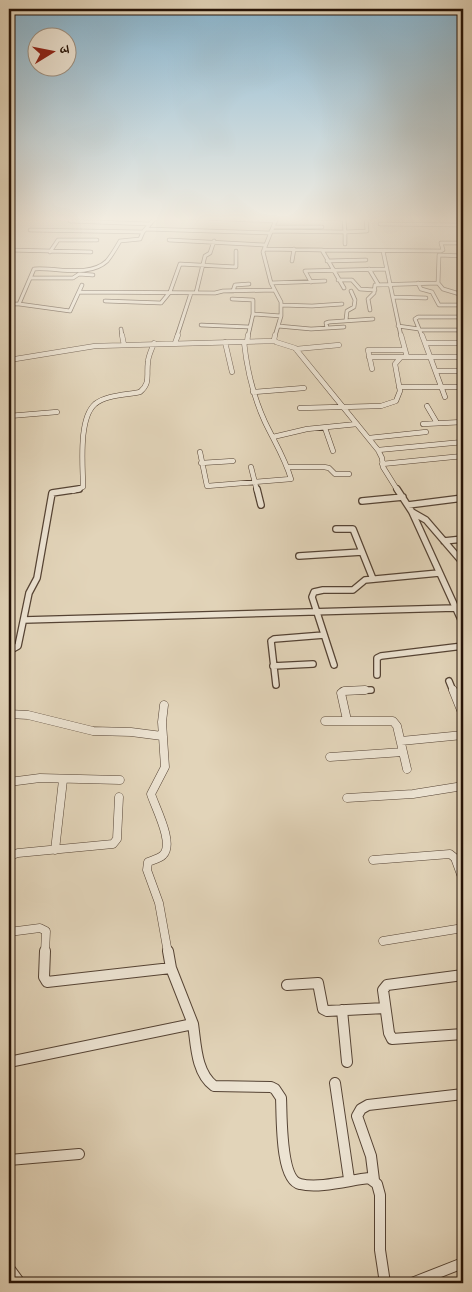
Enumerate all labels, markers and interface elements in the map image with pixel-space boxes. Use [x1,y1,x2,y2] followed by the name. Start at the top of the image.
[28,28,78,78] north arrow
[55,44,74,56] text: उ

